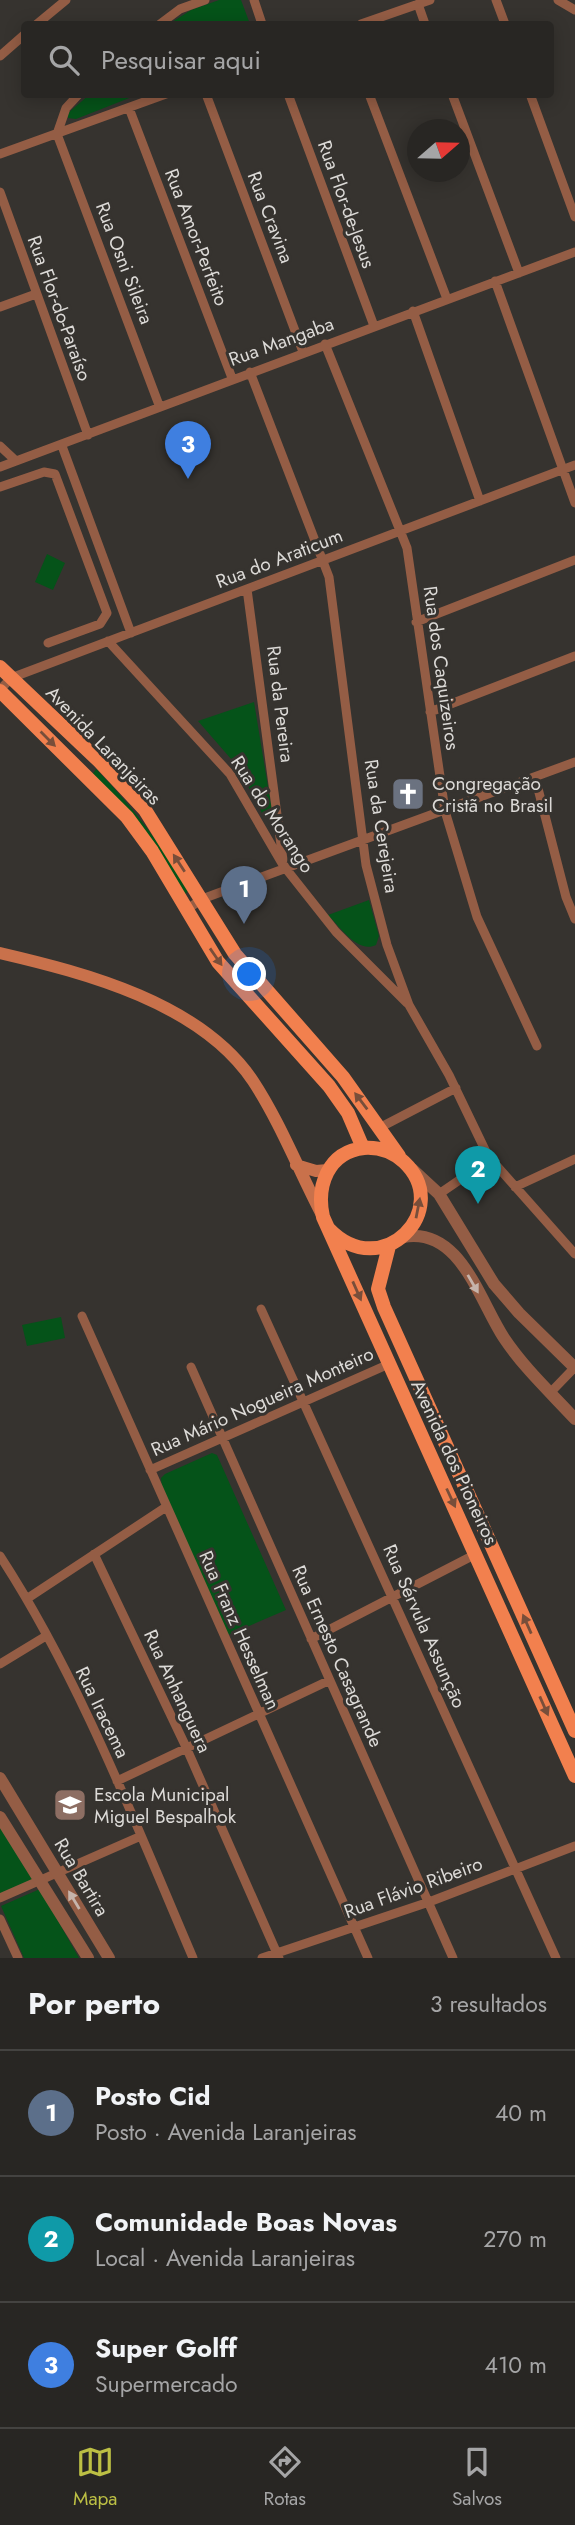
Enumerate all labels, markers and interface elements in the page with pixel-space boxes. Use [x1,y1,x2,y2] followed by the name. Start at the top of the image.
[21,21,554,98] search box
[45,41,83,79] icon: search
[101,41,261,79] text: Pesquisar aqui
[407,119,470,182] north arrow
[311,136,382,272] street label: Rua Flor-de-Jesus
[158,165,235,310] street label: Rua Amor-Perfeito
[241,167,300,267] street label: Rua Cravina
[89,198,160,328] street label: Rua Osni Sileira
[21,232,98,385] street label: Rua Flor-do-Paraíso
[225,310,337,373] street label: Rua Mangaba
[165,421,211,479] pin: 3
[212,522,347,595] street label: Rua do Araticum
[417,584,466,752] street label: Rua dos Caquizeiros
[260,644,301,764] street label: Rua da Pereira
[40,680,168,811] street label: Avenida Laranjeiras
[40,730,56,747] one-way arrow
[225,750,321,878] street label: Rua do Morango
[358,757,405,895] street label: Rua da Cerejeira
[432,770,553,819] place label: Congregação Cristã no Brasil
[389,775,427,813] church icon: Congregação Cristã no Brasil
[172,853,185,872] one-way arrow
[221,866,267,924] pin: 1
[209,947,222,967] one-way arrow
[232,957,266,991] your location
[354,1092,368,1110] one-way arrow
[455,1146,501,1204] pin: 2
[413,1197,424,1219] one-way arrow
[467,1274,479,1293] one-way arrow
[351,1281,362,1302] one-way arrow
[147,1340,378,1463] street label: Rua Mário Nogueira Monteiro
[404,1375,505,1549] street label: Avenida dos Pioneiros
[445,1488,457,1508] one-way arrow
[376,1540,473,1712] street label: Rua Sérvula Assunção
[192,1546,287,1714] street label: Rua Franz Hesselman
[285,1561,390,1752] street label: Rua Ernesto Casagrande
[521,1614,533,1634] one-way arrow
[137,1625,218,1757] street label: Rua Anhanguera
[69,1662,136,1762] street label: Rua Iracema
[538,1696,550,1716] one-way arrow
[94,1781,237,1830] place label: Escola Municipal Miguel Bespalhok
[51,1786,89,1824] school or university icon: Escola Municipal Miguel Bespalhok
[48,1833,116,1921] street label: Rua Bartira
[340,1850,486,1925] street label: Rua Flávio Ribeiro
[67,1890,80,1909] one-way arrow
[28,1982,160,2025] text: Por perto
[430,1987,547,2021] text: 3 resultados
[95,2077,210,2115] text: Posto Cid
[45,2096,57,2130] text: 1
[495,2096,547,2130] text: 40 m
[95,2115,357,2149] text: Posto · Avenida Laranjeiras
[95,2203,397,2241] text: Comunidade Boas Novas
[43,2222,59,2256] text: 2
[483,2222,547,2256] text: 270 m
[95,2241,355,2275] text: Local · Avenida Laranjeiras
[95,2329,237,2367] text: Super Golff
[44,2348,58,2382] text: 3
[485,2348,547,2382] text: 410 m
[95,2367,238,2401] text: Supermercado
[73,2443,118,2512] tab: Mapa
[264,2443,306,2512] tab: Rotas
[452,2443,502,2512] tab: Salvos

